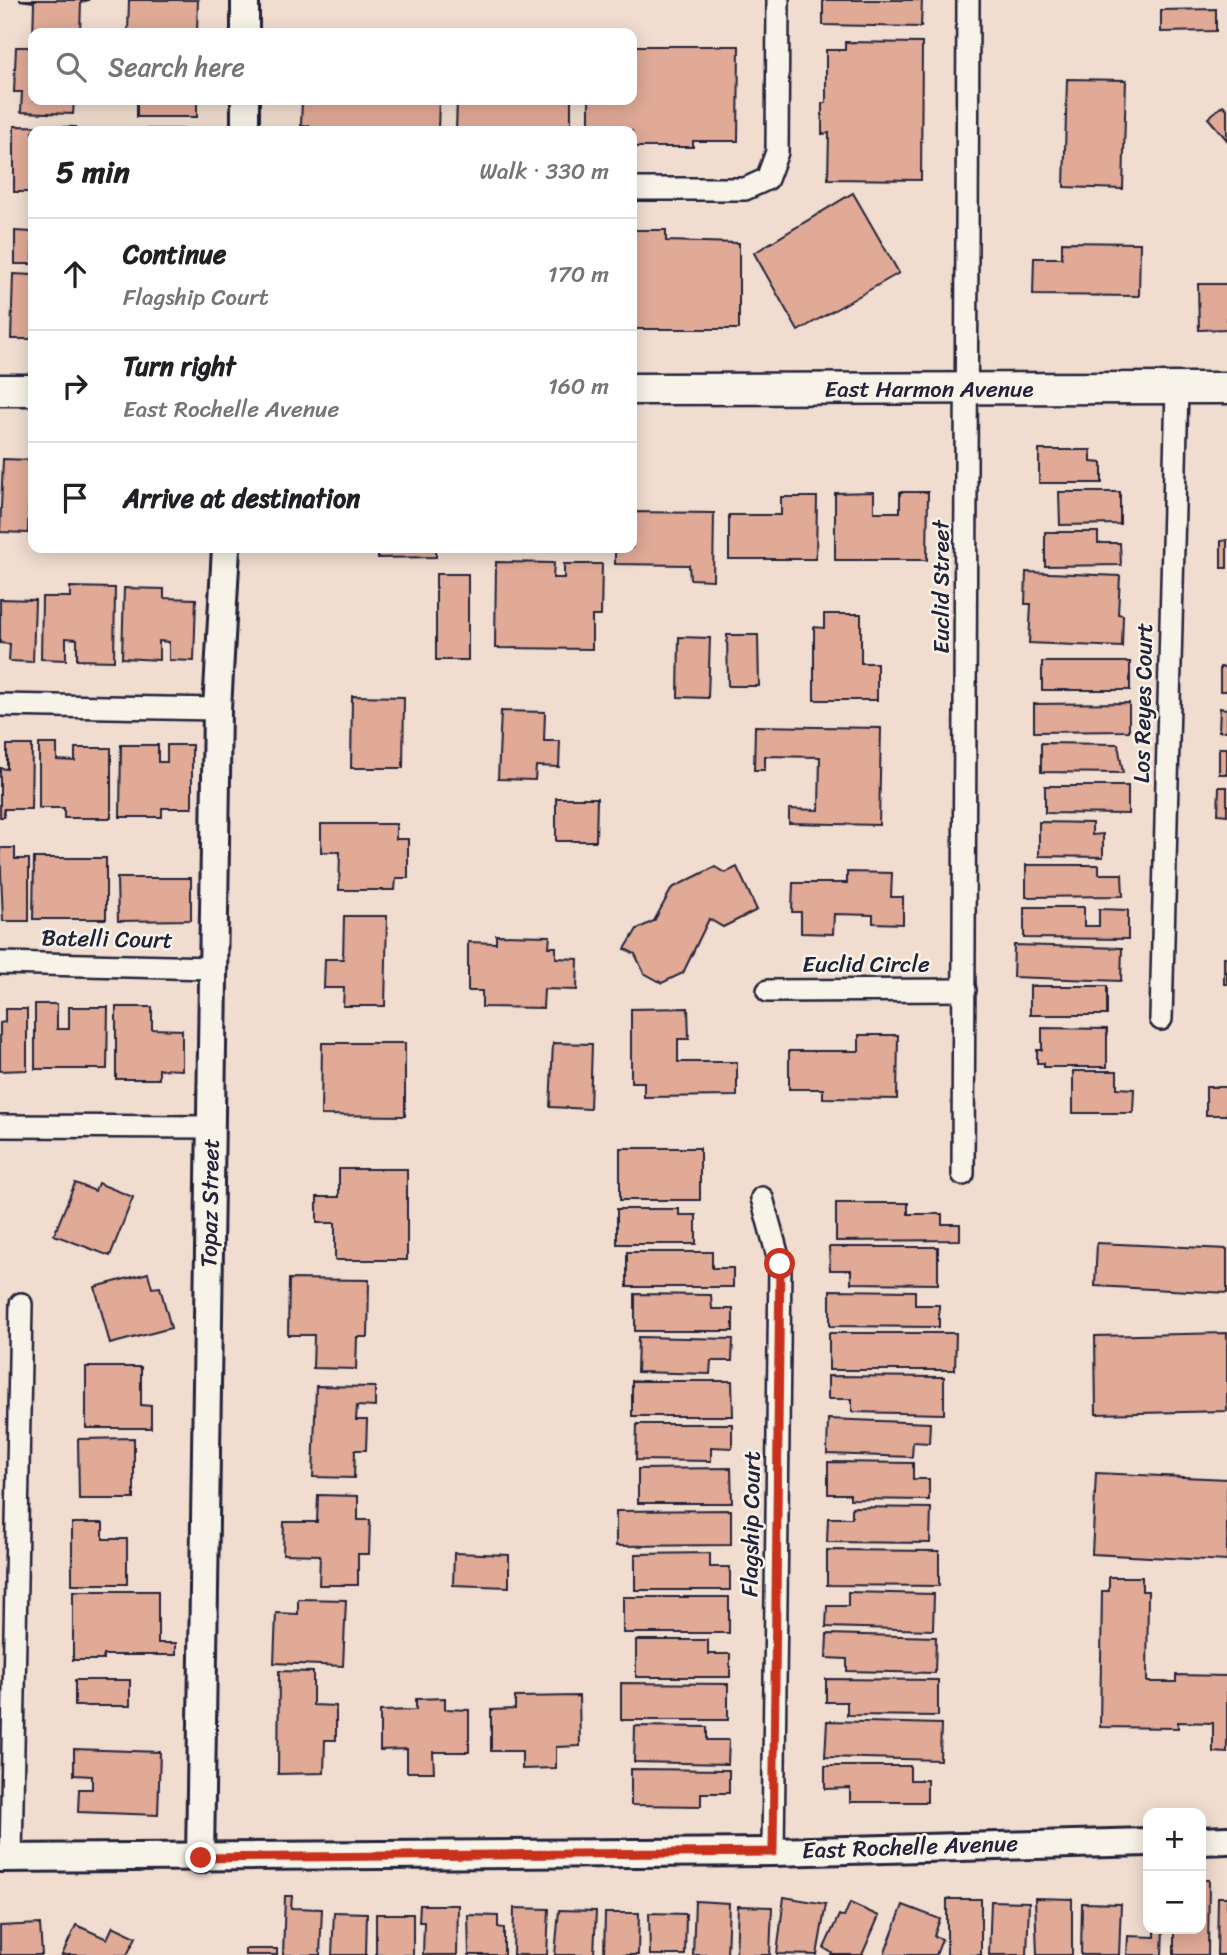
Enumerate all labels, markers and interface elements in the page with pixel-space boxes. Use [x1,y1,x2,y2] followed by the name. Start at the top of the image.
[28,28,637,105] search box
[108,44,245,90] text: Search here
[52,48,90,86] icon: search
[56,145,130,199] text: 5 min
[479,151,609,192] text: Walk · 330 m
[123,231,226,277] text: Continue
[548,254,609,295] text: 170 m
[56,255,94,293] icon: ahead
[123,277,269,318] text: Flagship Court
[123,343,236,389] text: Turn right
[548,366,609,407] text: 160 m
[56,367,94,405] icon: right
[824,369,1034,410] street label: East Harmon Avenue
[123,389,339,430] text: East Rochelle Avenue
[123,475,360,521] text: Arrive at destination
[56,479,94,517] icon: arrive
[921,518,962,654] street label: Euclid Street
[1121,622,1165,784] street label: Los Reyes Court
[41,917,173,961] street label: Batelli Court
[802,944,930,985] street label: Euclid Circle
[188,1138,232,1268] street label: Topaz Street
[764,1248,795,1279] route start
[729,1451,773,1597] street label: Flagship Court
[1143,1808,1206,1934] map controls
[1143,1808,1206,1871] button: +
[801,1823,1019,1871] street label: East Rochelle Avenue
[185,1842,216,1873] route end
[1143,1871,1206,1934] button: −

